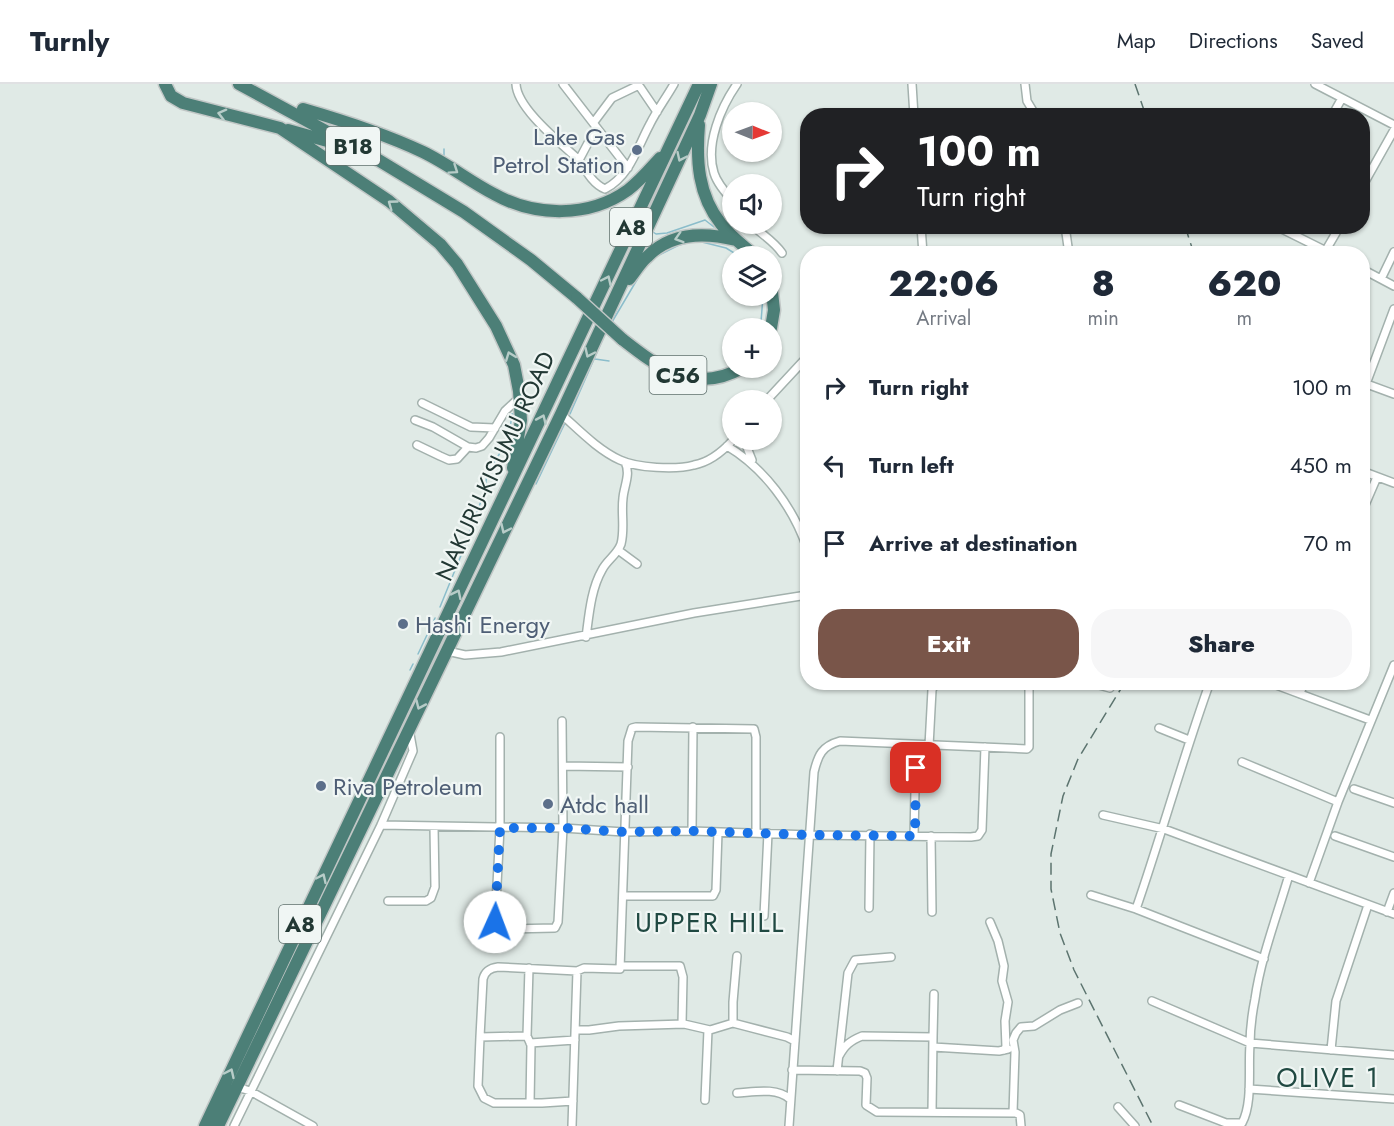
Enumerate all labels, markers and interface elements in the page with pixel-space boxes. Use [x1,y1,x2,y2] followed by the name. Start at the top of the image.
[30,21,109,62] text: Turnly
[1117,26,1156,56] text: Map
[1189,26,1278,56] text: Directions
[1311,26,1364,56] text: Saved
[722,102,782,162] north arrow
[722,102,782,450] map controls
[217,108,227,121] one-way arrow
[493,119,625,182] place label: Lake Gas Petrol Station
[917,121,1041,182] text: 100 m
[326,127,380,165] road number: B18
[818,132,896,210] icon: right
[630,143,644,157] marker: Lake Gas Petrol Station
[676,151,688,162] one-way arrow
[448,162,458,174] one-way arrow
[722,174,782,234] button: sound
[917,177,1025,216] text: Turn right
[388,200,399,211] one-way arrow
[610,208,652,246] road number: A8
[674,231,685,243] one-way arrow
[722,246,782,306] button: layers
[888,257,999,309] text: 22:06
[1091,257,1115,309] text: 8
[1207,257,1282,309] text: 620
[600,275,612,286] one-way arrow
[916,304,971,333] text: Arrival
[1088,304,1119,333] text: min
[1237,304,1252,333] text: m
[722,318,782,378] button: +
[426,345,564,587] street label: NAKURU-KISUMU ROAD
[585,347,597,358] one-way arrow
[505,351,517,362] one-way arrow
[650,356,706,394] road number: C56
[818,371,851,404] icon: right
[869,371,969,403] text: Turn right
[1292,371,1352,403] text: 100 m
[722,390,782,450] button: −
[534,414,546,425] one-way arrow
[818,449,851,482] icon: left
[869,449,954,481] text: Turn left
[1290,449,1352,481] text: 450 m
[500,522,512,533] one-way arrow
[818,527,851,560] icon: arrive
[869,527,1078,559] text: Arrive at destination
[1303,527,1352,559] text: 70 m
[449,590,461,601] one-way arrow
[415,607,550,642] place label: Hashi Energy
[818,609,1079,678] button: Exit
[1091,609,1352,678] button: Share
[396,617,410,631] marker: Hashi Energy
[416,698,428,709] one-way arrow
[890,742,941,793] pin
[899,751,932,784] icon: arrive
[333,769,483,804] place label: Riva Petroleum
[314,779,328,793] marker: Riva Petroleum
[560,787,649,822] place label: Atdc hall
[541,797,555,811] marker: Atdc hall
[314,873,326,884] one-way arrow
[463,890,527,954] position arrow
[635,903,785,942] district label: UPPER HILL
[279,905,321,943] road number: A8
[1276,1058,1380,1097] district label: OLIVE 1
[222,1069,234,1080] one-way arrow

